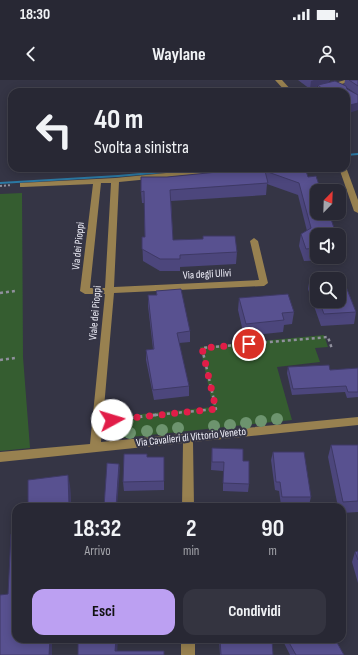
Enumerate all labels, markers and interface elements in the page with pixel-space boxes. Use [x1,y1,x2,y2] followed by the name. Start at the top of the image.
[20,5,50,24] text: 18:30
[20,43,42,65] icon: back
[316,43,338,65] icon: person
[152,44,206,65] text: Waylane
[94,103,143,136] text: 40 m
[28,104,80,156] icon: left
[94,137,189,158] text: Svolta a sinistra
[310,184,346,220] north arrow
[310,184,346,308] map controls
[69,221,87,271] street label: Via dei Pioppi
[310,228,346,264] button: sound
[182,266,232,282] street label: Via degli Ulivi
[310,272,346,308] button: search
[86,285,104,341] street label: Viale dei Pioppi
[232,327,266,361] pin
[238,333,260,355] icon: arrive
[91,399,133,441] position arrow
[135,425,247,449] street label: Via Cavalieri di Vittorio Veneto
[74,514,121,543] text: 18:32
[186,514,197,543] text: 2
[261,514,284,543] text: 90
[85,543,111,559] text: Arrivo
[183,543,199,559] text: min
[269,543,277,559] text: m
[32,589,175,635] button: Esci
[183,589,326,635] button: Condividi

